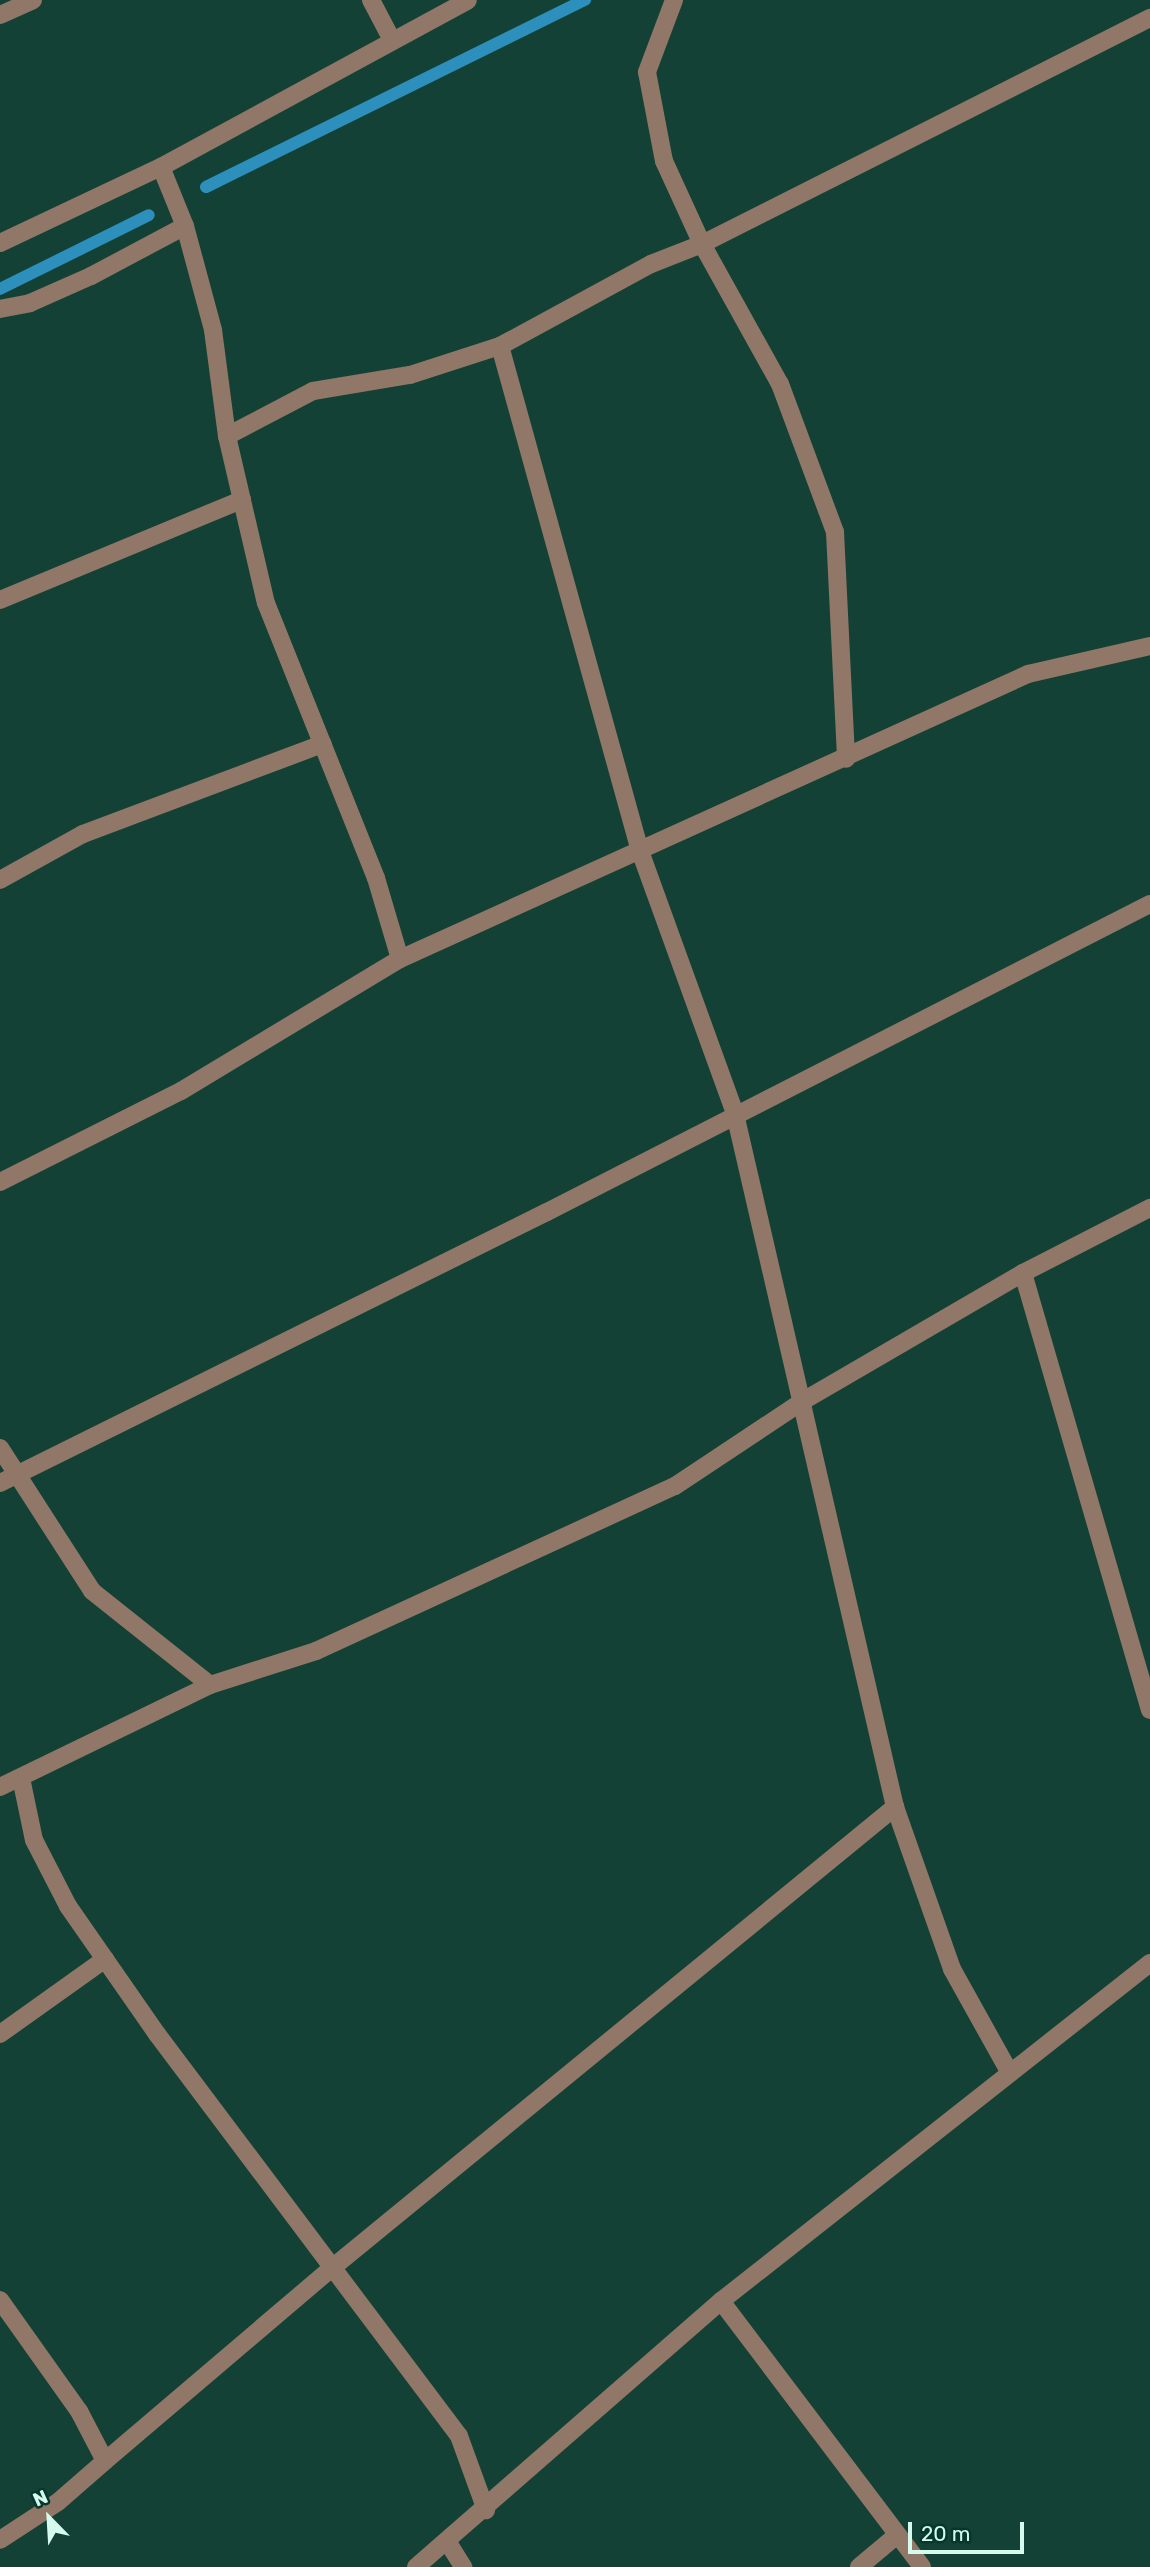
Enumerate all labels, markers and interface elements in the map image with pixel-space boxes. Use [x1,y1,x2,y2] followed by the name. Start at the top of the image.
[14,2483,84,2553] north arrow
[29,2485,51,2512] text: N
[912,2508,1028,2552] scale bar
[921,2521,970,2546] text: 20 m

